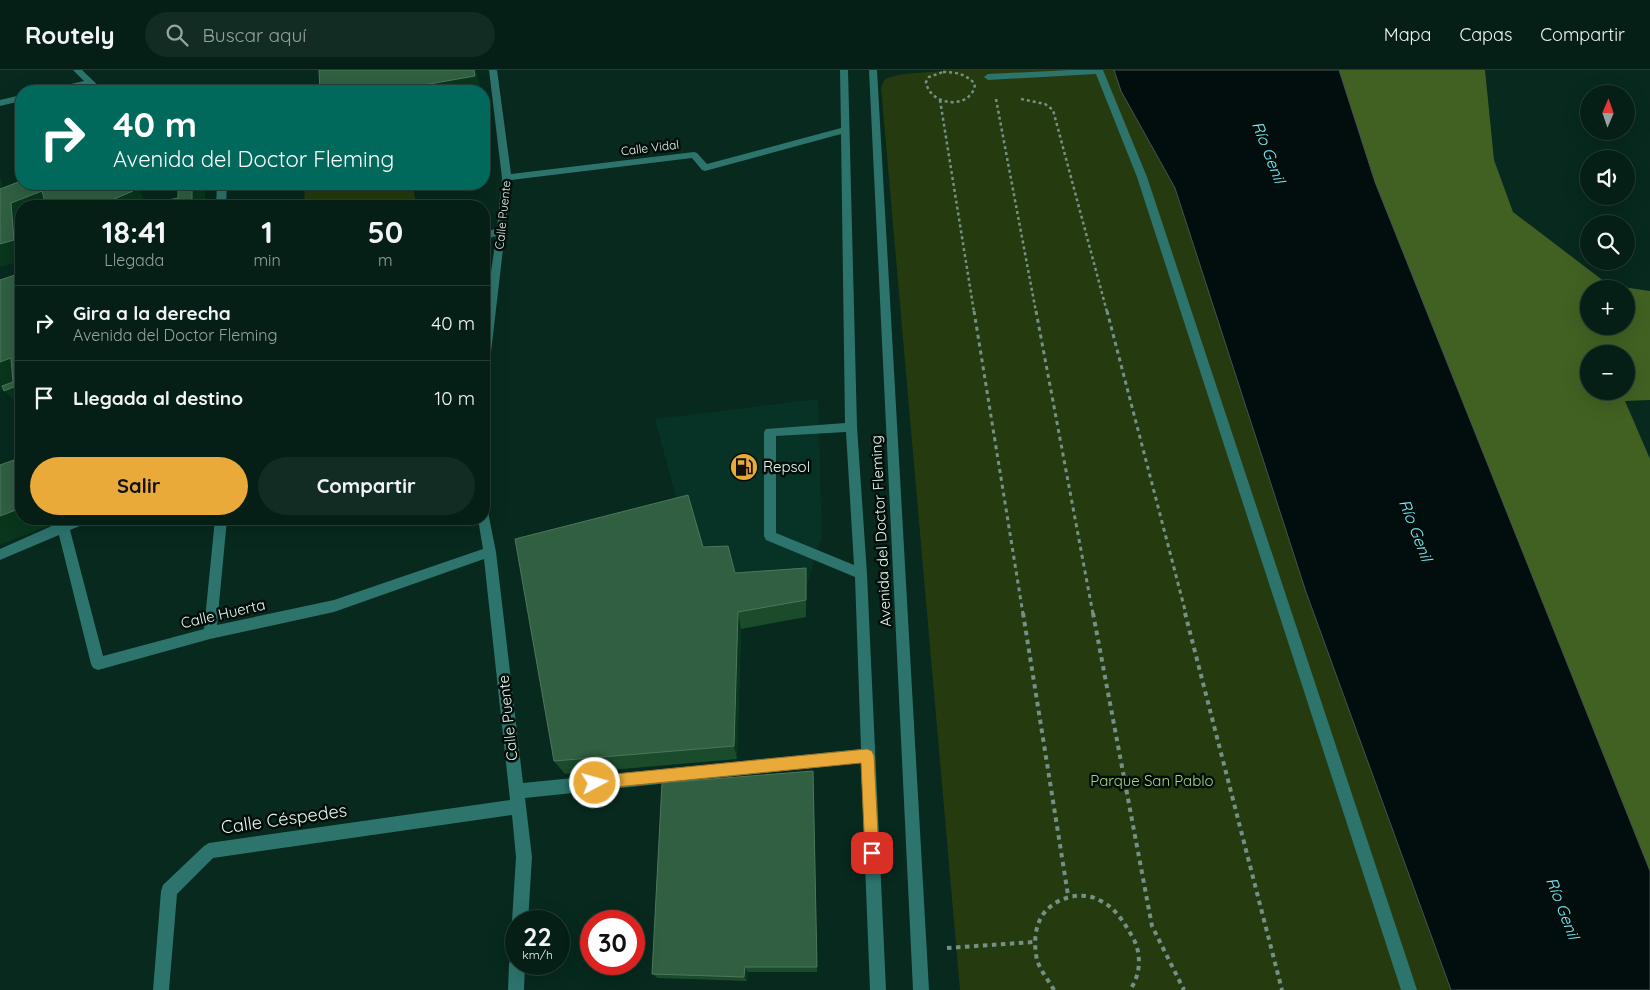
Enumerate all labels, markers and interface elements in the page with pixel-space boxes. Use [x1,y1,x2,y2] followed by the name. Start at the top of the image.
[145,12,495,57] search box
[25,20,115,50] text: Routely
[163,21,191,49] icon: search
[203,23,306,47] text: Buscar aquí
[1384,23,1431,46] text: Mapa
[1459,23,1512,46] text: Capas
[1540,23,1625,46] text: Compartir
[1580,85,1635,140] north arrow
[1580,85,1635,400] map controls
[113,102,197,146] text: 40 m
[30,105,95,170] icon: right
[1248,118,1291,188] water label: Río Genil
[620,136,680,159] street label: Calle Vidal
[113,145,394,173] text: Avenida del Doctor Fleming
[1580,150,1635,205] button: sound
[491,180,514,250] street label: Calle Puente
[102,213,167,251] text: 18:41
[261,213,273,251] text: 1
[367,213,403,251] text: 50
[1580,215,1635,270] button: search
[104,250,164,270] text: Llegada
[253,250,281,270] text: min
[378,250,393,270] text: m
[1580,280,1635,335] button: +
[73,301,231,325] text: Gira a la derecha
[30,309,58,337] icon: right
[431,311,475,335] text: 40 m
[73,325,278,345] text: Avenida del Doctor Fleming
[1580,345,1635,400] button: −
[30,384,58,412] icon: arrive
[73,386,243,410] text: Llegada al destino
[434,386,475,410] text: 10 m
[866,435,895,627] street label: Avenida del Doctor Fleming
[729,452,759,482] fuel station icon: Repsol
[30,457,248,515] button: Salir
[258,457,475,515] button: Compartir
[763,457,810,476] place label: Repsol
[1395,496,1438,566] water label: Río Genil
[179,595,267,632] street label: Calle Huerta
[494,674,521,762] street label: Calle Puente
[568,756,620,808] position arrow
[1090,771,1214,790] park label: Parque San Pablo
[220,798,348,839] street label: Calle Céspedes
[851,832,893,874] pin
[858,839,886,867] icon: arrive
[1542,874,1585,944] water label: Río Genil
[580,910,645,975] speed limit sign: 30
[523,921,552,952] text: 22
[522,947,553,962] text: km/h

